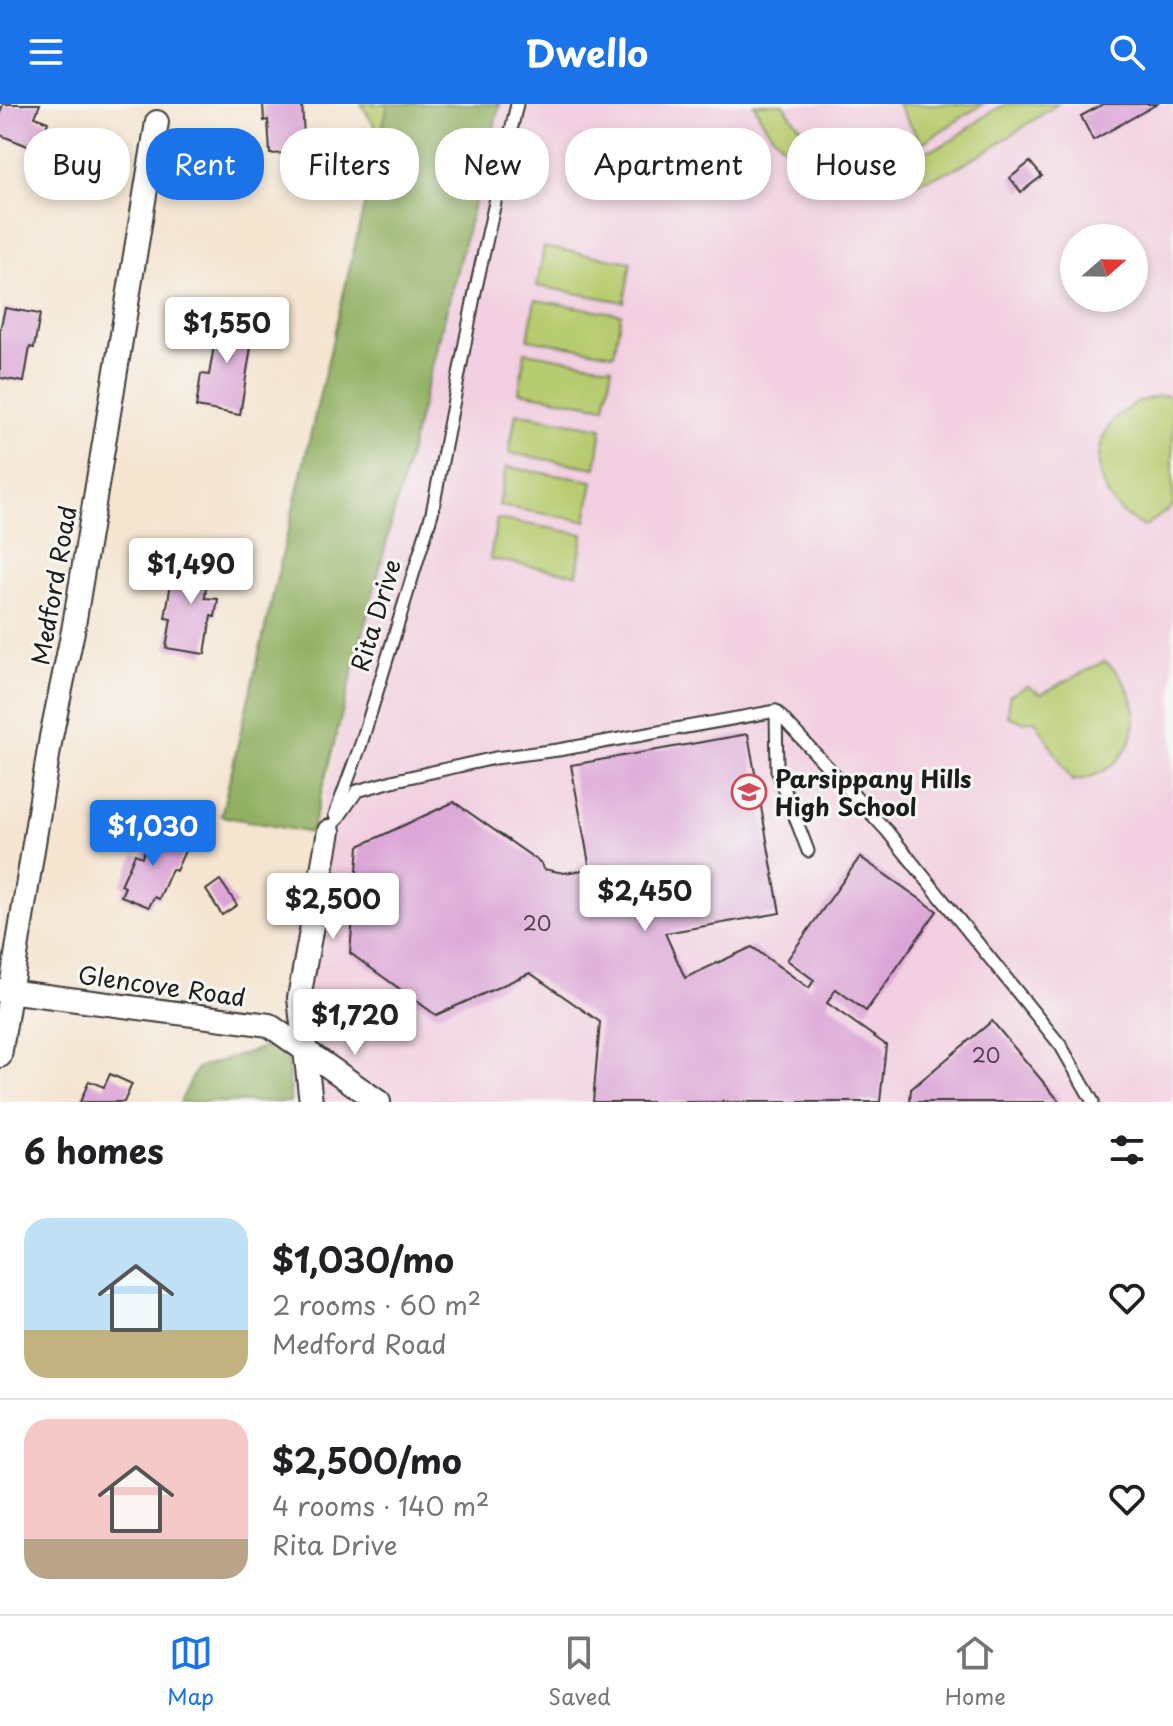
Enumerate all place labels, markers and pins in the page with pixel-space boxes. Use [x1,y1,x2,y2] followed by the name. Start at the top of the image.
[162,297,292,365] pin: $1,550
[126,538,256,606] pin: $1,490
[775,760,972,824] place label: Parsippany Hills High School
[730,773,768,811] school or university icon: Parsippany Hills High School
[88,800,218,868] pin: $1,030
[580,865,710,933] pin: $2,450
[268,873,398,941] pin: $2,500
[290,989,420,1057] pin: $1,720

